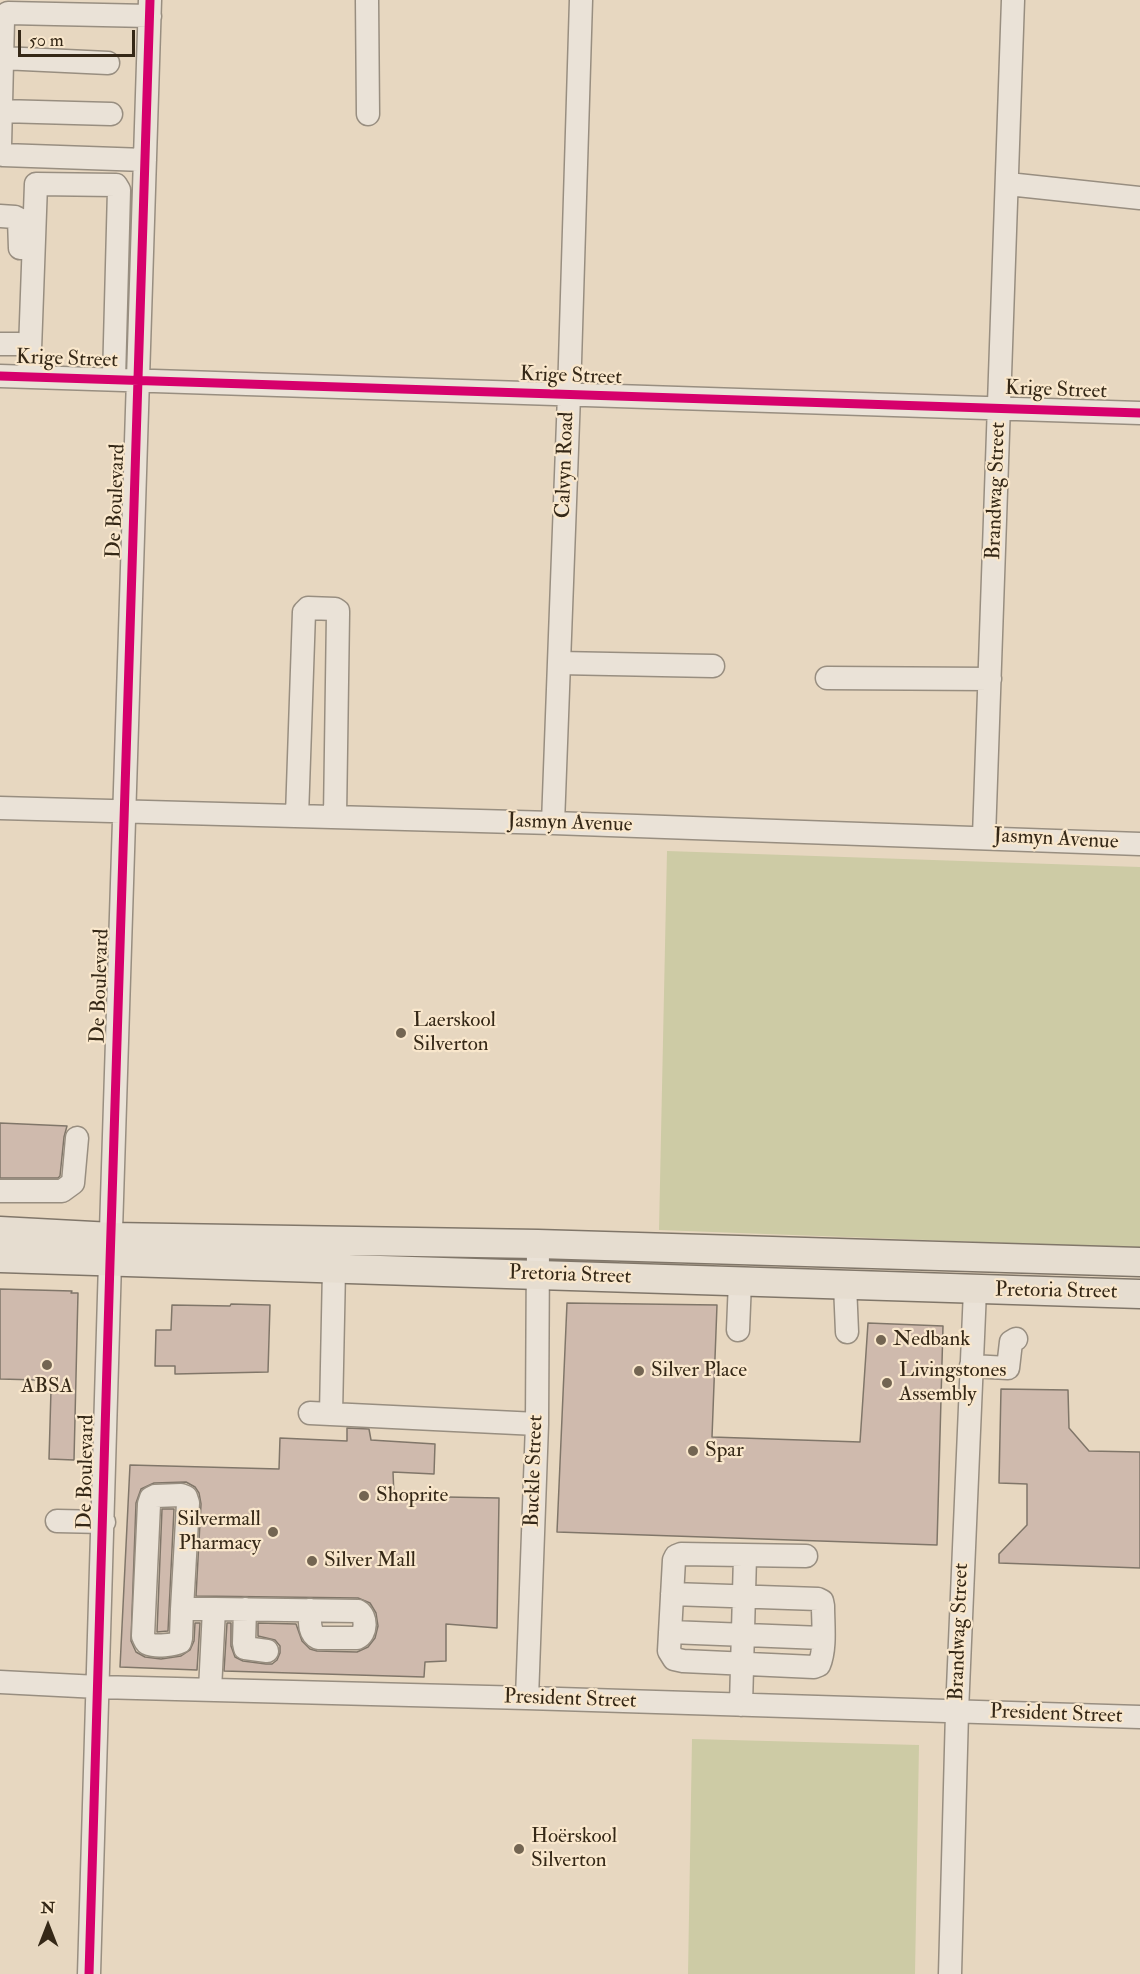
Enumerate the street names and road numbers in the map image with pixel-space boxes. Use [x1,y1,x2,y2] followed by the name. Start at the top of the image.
[15,346,119,374] street label: Krige Street
[519,363,623,391] street label: Krige Street
[1004,377,1108,405] street label: Krige Street
[552,411,580,519] street label: Calvyn Road
[982,422,1012,560] street label: Brandwag Street
[102,443,132,559] street label: De Boulevard
[507,809,633,839] street label: Jasmyn Avenue
[993,824,1119,856] street label: Jasmyn Avenue
[86,928,116,1044] street label: De Boulevard
[508,1261,632,1291] street label: Pretoria Street
[995,1278,1117,1306] street label: Pretoria Street
[73,1414,101,1530] street label: De Boulevard
[520,1414,550,1528] street label: Buckle Street
[945,1563,975,1701] street label: Brandwag Street
[503,1685,637,1715] street label: President Street
[989,1700,1123,1730] street label: President Street

